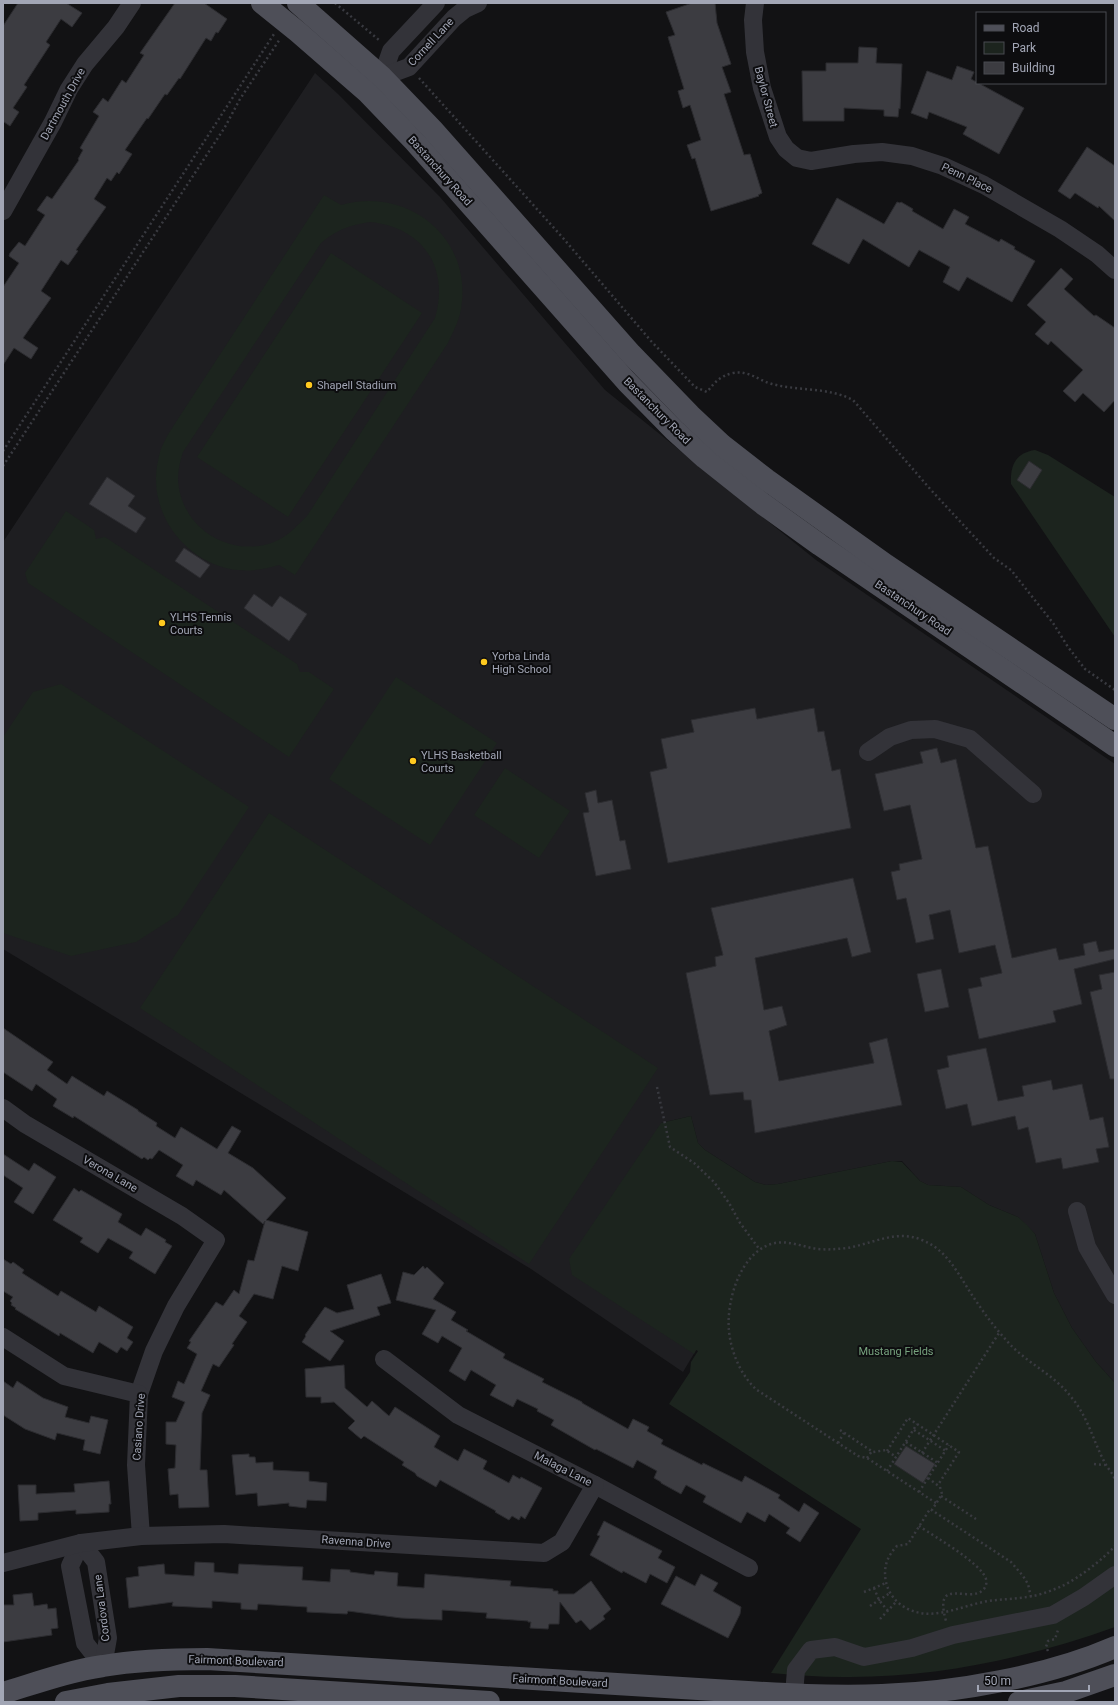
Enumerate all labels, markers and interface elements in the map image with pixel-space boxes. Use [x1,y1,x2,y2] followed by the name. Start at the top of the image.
[976,12,1106,84] legend
[405,15,457,69] street label: Cornell Lane
[1012,21,1040,35] text: Road
[1012,41,1037,55] text: Park
[1012,61,1055,75] text: Building
[752,65,780,129] street label: Baylor Street
[38,66,88,142] street label: Dartmouth Drive
[405,134,475,208] street label: Bastanchury Road
[940,160,995,196] street label: Penn Place
[621,375,693,447] street label: Bastanchury Road
[317,379,396,392] place label: Shapell Stadium
[304,380,314,390] marker: Shapell Stadium
[872,578,954,638] street label: Bastanchury Road
[170,611,232,637] place label: YLHS Tennis Courts
[157,618,167,628] marker: YLHS Tennis Courts
[492,650,551,676] place label: Yorba Linda High School
[479,657,489,667] marker: Yorba Linda High School
[421,749,502,775] place label: YLHS Basketball Courts
[408,756,418,766] marker: YLHS Basketball Courts
[80,1153,140,1195] street label: Verona Lane
[858,1345,934,1358] park label: Mustang Fields
[130,1393,148,1461] street label: Casiano Drive
[532,1449,594,1489] street label: Malaga Lane
[321,1533,391,1551] street label: Ravenna Drive
[91,1574,113,1642] street label: Cordova Lane
[188,1653,284,1669] street label: Fairmont Boulevard
[978,1667,1089,1693] scale bar
[512,1672,608,1690] street label: Fairmont Boulevard
[984,1674,1011,1688] text: 50 m

